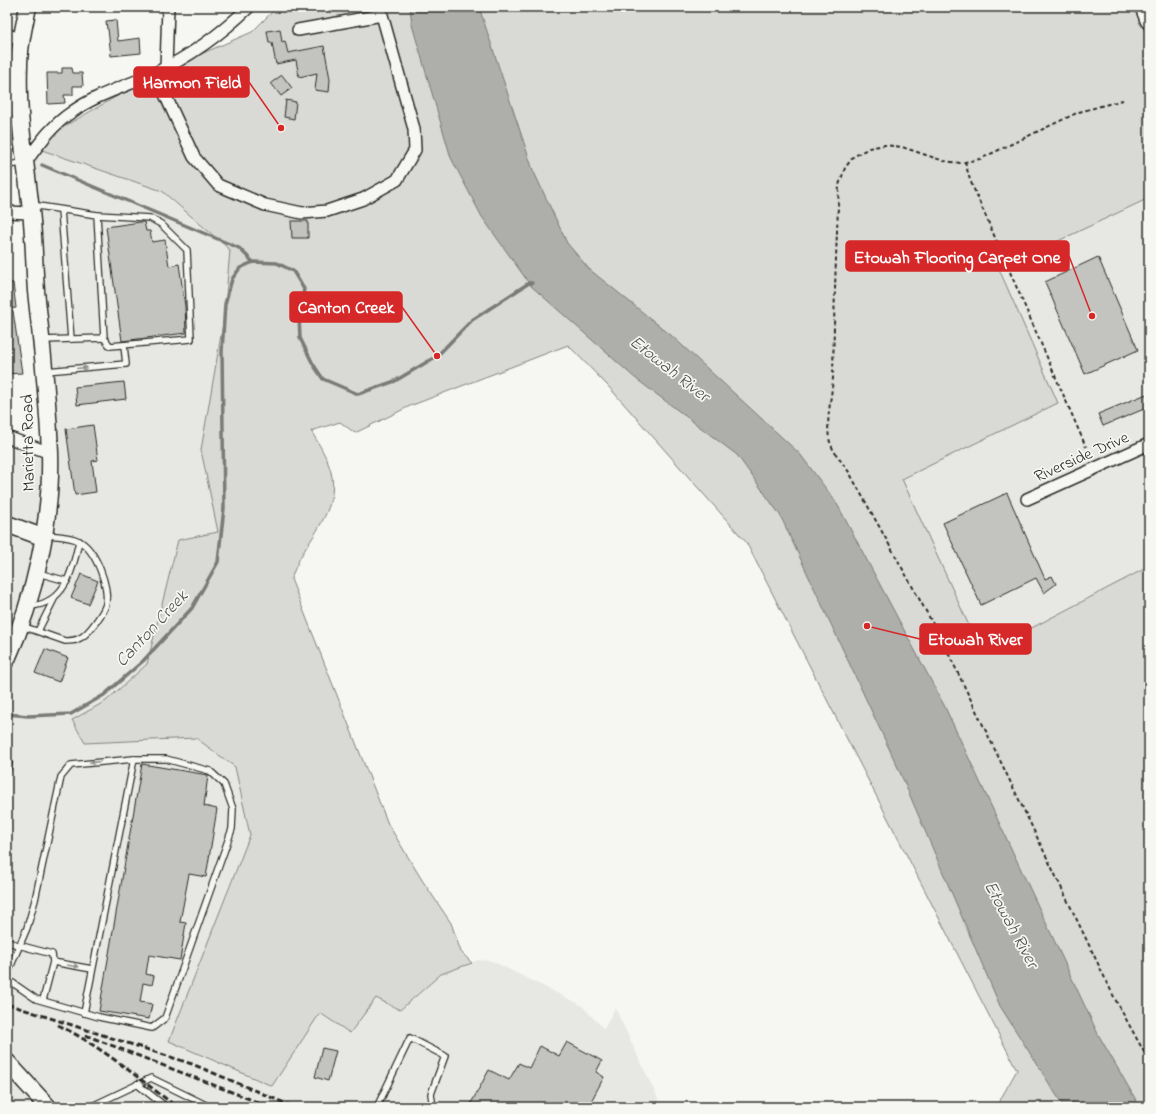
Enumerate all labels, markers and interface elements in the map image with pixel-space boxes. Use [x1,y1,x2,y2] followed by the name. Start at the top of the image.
[134,67,249,97] callout: Harmon Field
[143,71,242,97] text: Harmon Field
[846,241,1069,271] callout: Etowah Flooring Carpet One
[854,246,1061,273] text: Etowah Flooring Carpet One
[290,292,402,322] callout: Canton Creek
[298,296,395,322] text: Canton Creek
[623,330,716,411] water label: Etowah River
[76,364,89,371] one-way arrow
[15,394,42,492] street label: Marietta Road
[1030,425,1133,489] street label: Riverside Drive
[110,584,196,674] water label: Canton Creek
[920,624,1031,654] callout: Etowah River
[927,628,1023,654] text: Etowah River
[89,759,101,766] one-way arrow
[976,877,1045,975] water label: Etowah River
[66,963,79,969] one-way arrow

